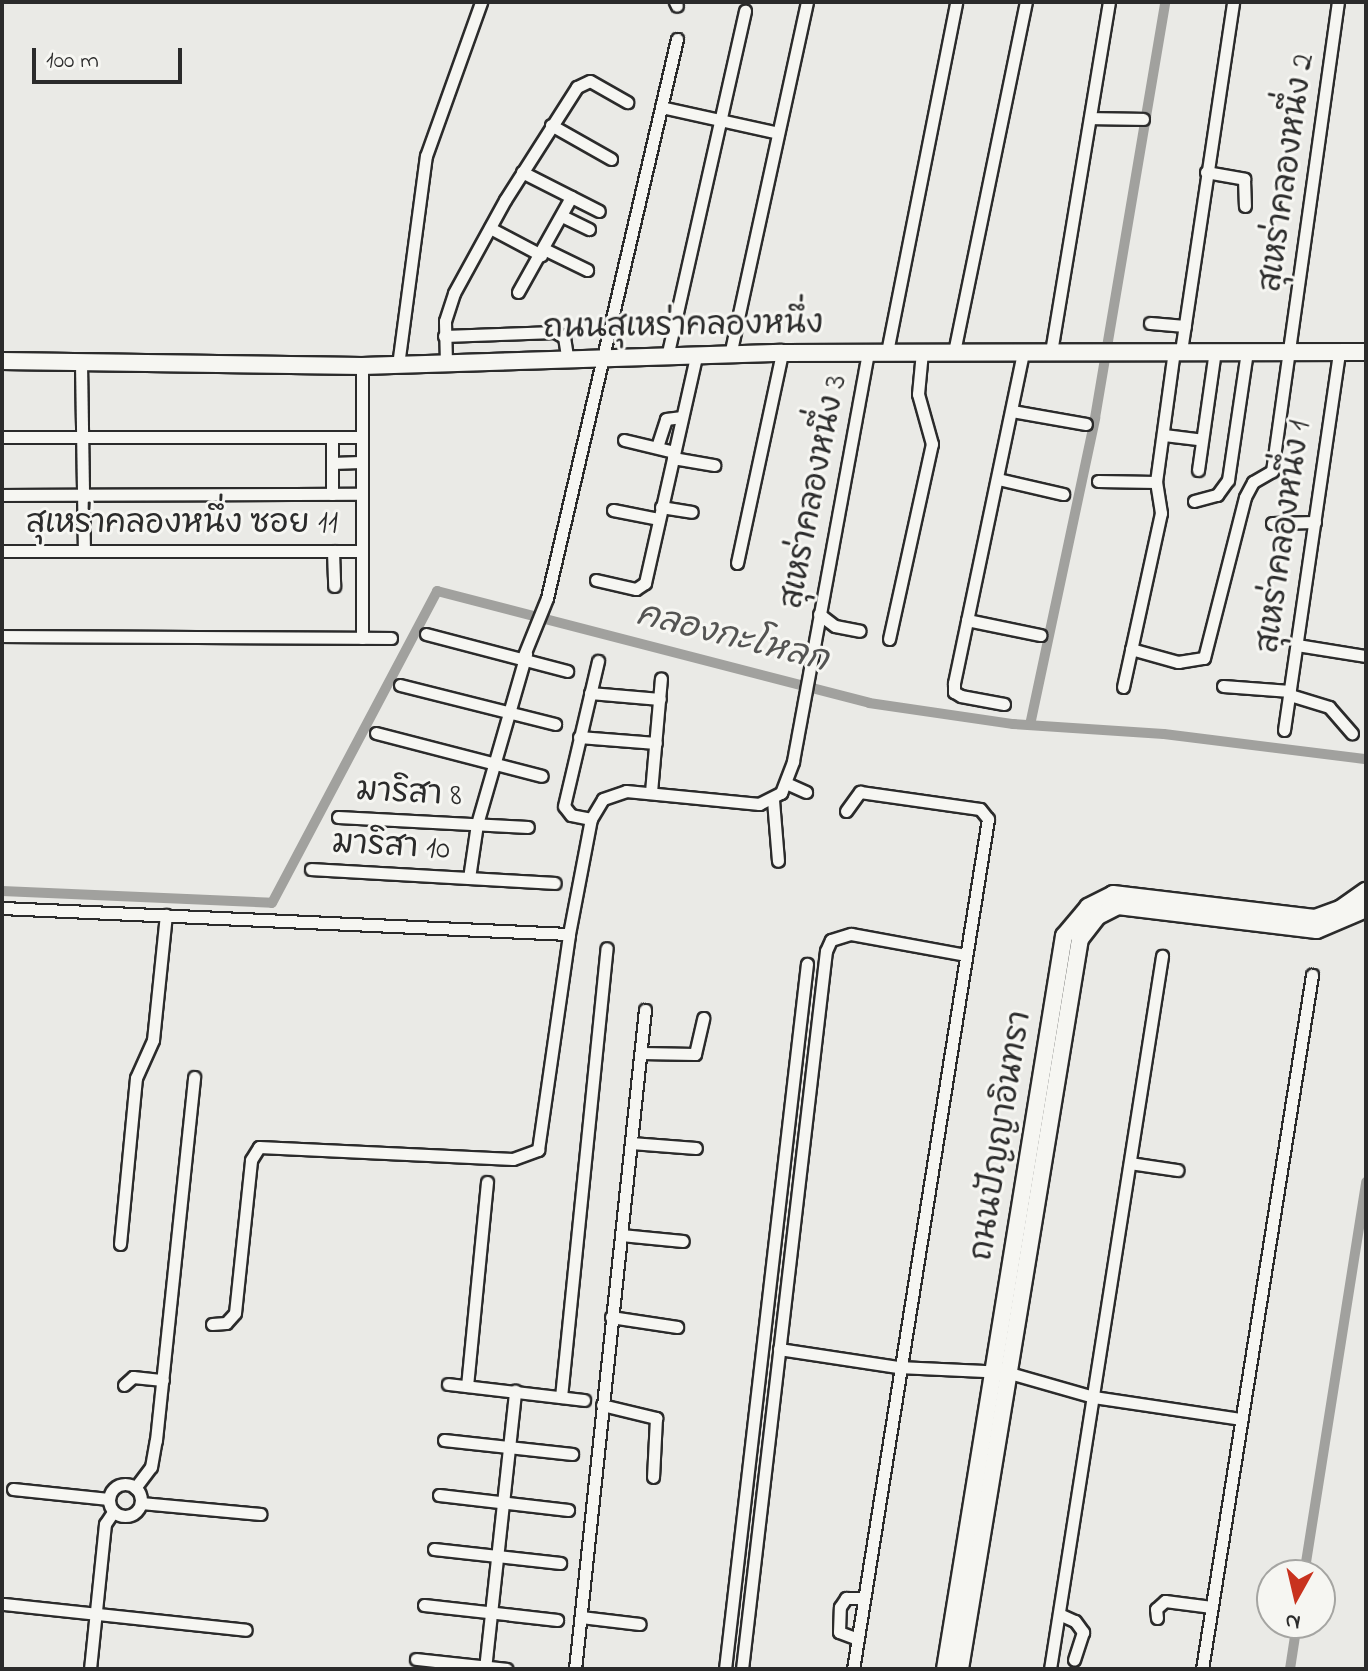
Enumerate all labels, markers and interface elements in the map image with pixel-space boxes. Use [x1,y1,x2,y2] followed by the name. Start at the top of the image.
[36,32,186,82] scale bar
[46,44,99,79] text: 100 m
[1253,51,1325,295] street label: สุเหร่าคลองหนึ่ง 2
[543,306,823,350] street label: ถนนสุเหร่าคลองหนึ่ง
[774,372,858,612] street label: สุเหร่าคลองหนึ่ง 3
[1251,418,1321,656] street label: สุเหร่าคลองหนึ่ง 1
[26,506,338,544] street label: สุเหร่าคลองหนึ่ง ซอย 11
[632,595,832,683] water label: คลองกะโหลก
[355,773,463,817] street label: มาริสา 8
[331,826,451,870] street label: มาริสา 10
[964,1008,1042,1264] street label: ถนนปัญญาอินทรา
[1256,1559,1336,1639] north arrow
[1283,1604,1303,1638] text: N

